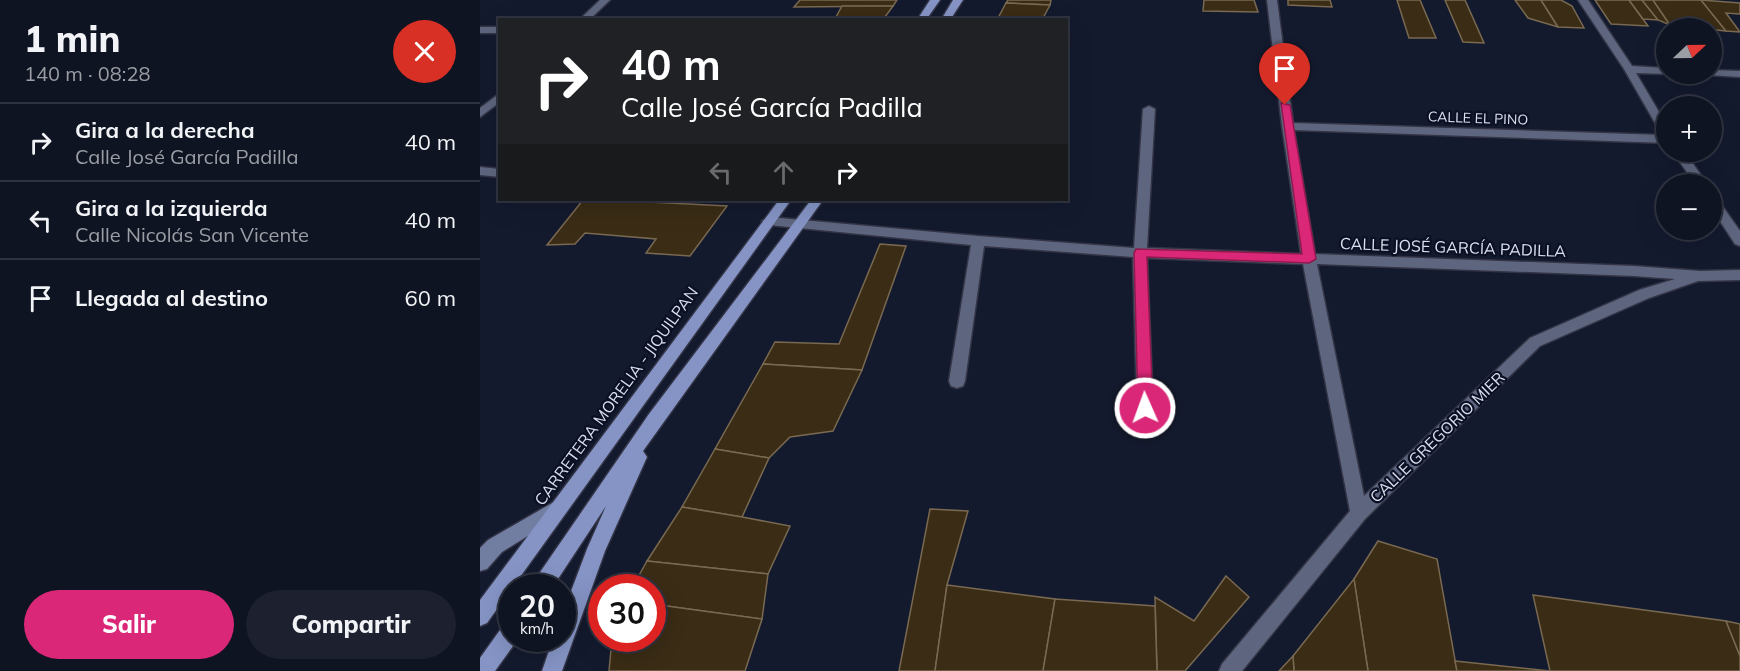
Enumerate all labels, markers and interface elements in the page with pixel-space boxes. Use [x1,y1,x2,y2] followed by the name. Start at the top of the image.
[24,16,120,61] text: 1 min
[1656,18,1722,84] north arrow
[1656,18,1722,240] map controls
[393,20,456,83] button: close
[621,38,721,91] text: 40 m
[522,42,600,120] icon: right
[1259,43,1310,105] pin
[1268,52,1301,85] icon: arrive
[24,61,150,86] text: 140 m · 08:28
[621,90,923,124] text: Calle José García Padilla
[1656,96,1722,162] button: +
[1428,107,1528,129] street label: CALLE EL PINO
[75,116,255,144] text: Gira a la derecha
[24,126,57,159] icon: right
[405,128,456,156] text: 40 m
[75,144,298,169] text: Calle José García Padilla
[704,156,737,189] icon: left
[767,156,800,189] icon: ahead
[830,156,863,189] icon: right
[1656,174,1722,240] button: −
[75,194,268,222] text: Gira a la izquierda
[24,204,57,237] icon: left
[405,206,456,234] text: 40 m
[75,222,309,247] text: Calle Nicolás San Vicente
[1340,233,1567,261] street label: CALLE JOSÉ GARCÍA PADILLA
[24,282,57,315] icon: arrive
[530,283,702,509] street label: CARRETERA MORELIA - JIQUILPAN
[75,284,268,312] text: Llegada al destino
[405,284,456,312] text: 60 m
[1365,367,1509,507] street label: CALLE GREGORIO MIER
[1113,376,1177,440] position arrow
[588,574,666,652] speed limit sign: 30
[519,587,555,625] text: 20
[24,590,234,659] button: Salir
[246,590,456,659] button: Compartir
[520,619,554,638] text: km/h

